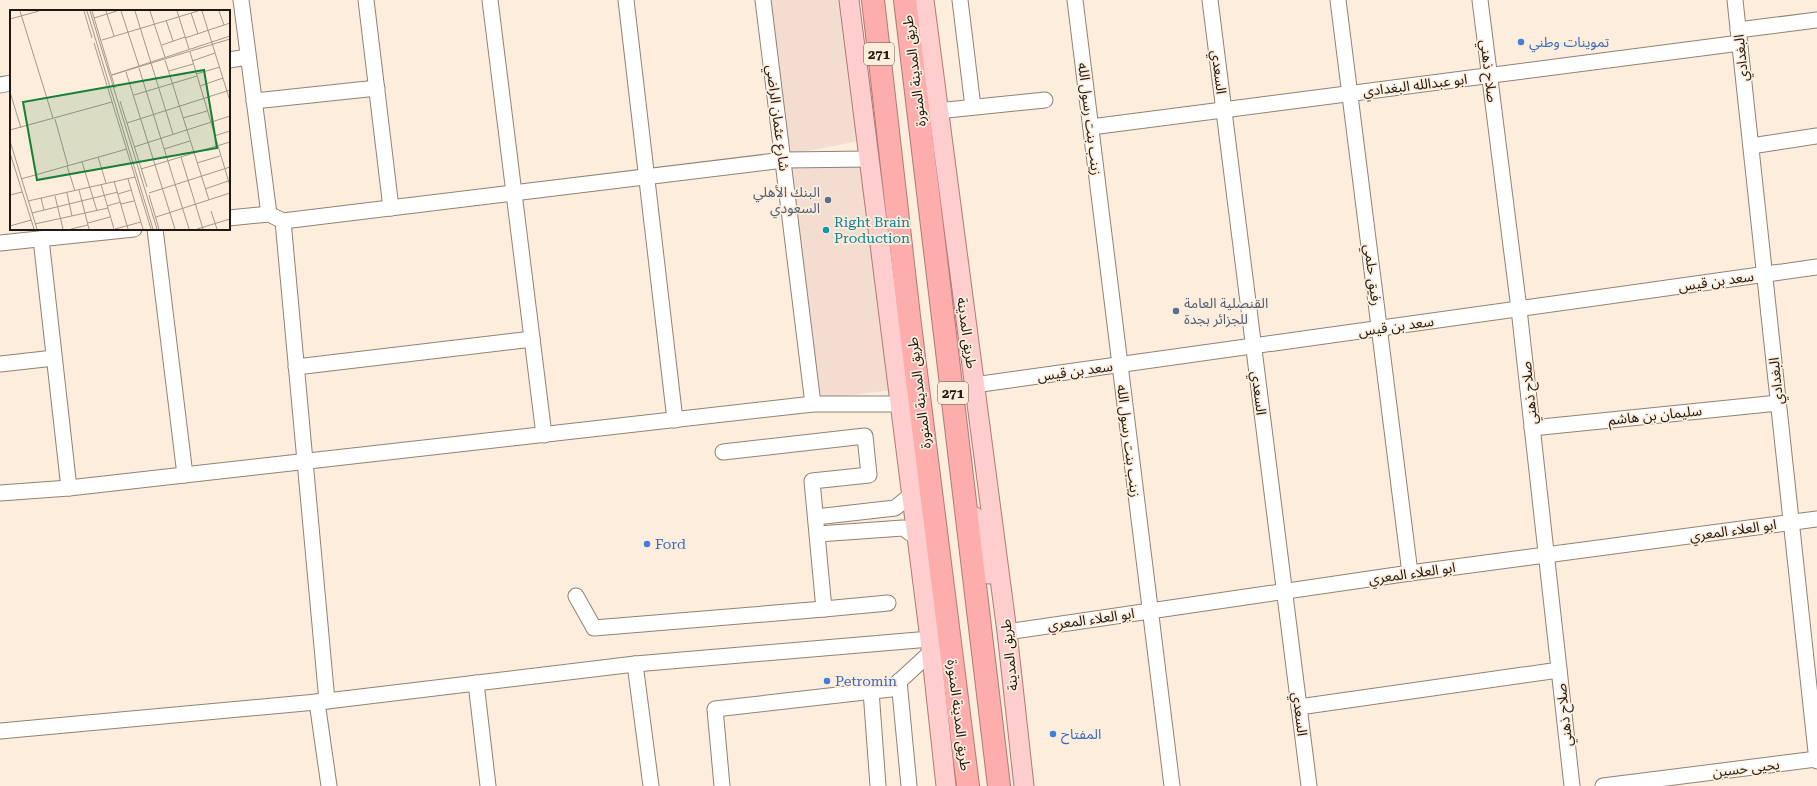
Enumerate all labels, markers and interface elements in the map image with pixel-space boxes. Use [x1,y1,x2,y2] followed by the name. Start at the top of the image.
[10,10,230,230] inset map
[899,14,931,128] street label: طريق المدينة المنورة
[1731,33,1755,82] street label: البغدادي
[1529,34,1609,53] place label: تموينات وطني
[1516,37,1526,47] marker: تموينات وطني
[1474,39,1501,104] street label: صلاح ذهني
[864,43,894,65] road number: 271
[1205,49,1230,95] street label: السعدي
[1074,62,1105,176] street label: زينب بنت رسول الله
[760,64,792,172] street label: شارع عثمان الراضي
[1362,71,1469,103] street label: ابو عبدالله البغدادي
[753,184,820,219] place label: البنك الأهلي السعودي
[823,195,833,205] marker: البنك الأهلي السعودي
[834,214,910,246] place label: Right Brain Production
[821,225,831,235] marker: Right Brain Production
[1358,243,1385,307] street label: رفيق حلمي
[1677,268,1755,295] street label: سعد بن قيس
[1184,295,1268,328] place label: القنصلية العامة للجزائر بجدة
[952,296,980,370] street label: طريق المدينة
[1171,306,1181,316] marker: القنصلية العامة للجزائر بجدة
[1357,313,1435,340] street label: سعد بن قيس
[904,336,936,450] street label: طريق المدينة المنورة
[1766,356,1790,405] street label: البغدادي
[1036,358,1114,385] street label: سعد بن قيس
[1518,360,1543,425] street label: صلاح ذهني
[1245,370,1270,416] street label: السعدي
[938,382,968,404] road number: 271
[1113,384,1144,498] street label: زينب بنت رسول الله
[1607,402,1703,431] street label: سليمان بن هاشم
[1688,516,1778,547] street label: ابو العلاء المعري
[655,536,686,552] place label: Ford
[642,539,652,549] marker: Ford
[1367,559,1457,590] street label: ابو العلاء المعري
[1046,605,1136,636] street label: ابو العلاء المعري
[997,618,1023,692] street label: طريق المدينة
[942,658,974,772] street label: طريق المدينة المنورة
[835,673,897,689] place label: Petromin
[822,676,832,686] marker: Petromin
[1553,682,1578,747] street label: صلاح ذهني
[1286,691,1311,737] street label: السعدي
[1061,726,1101,745] place label: المفتاح
[1048,729,1058,739] marker: المفتاح
[1711,756,1781,781] street label: يحيى حسين

